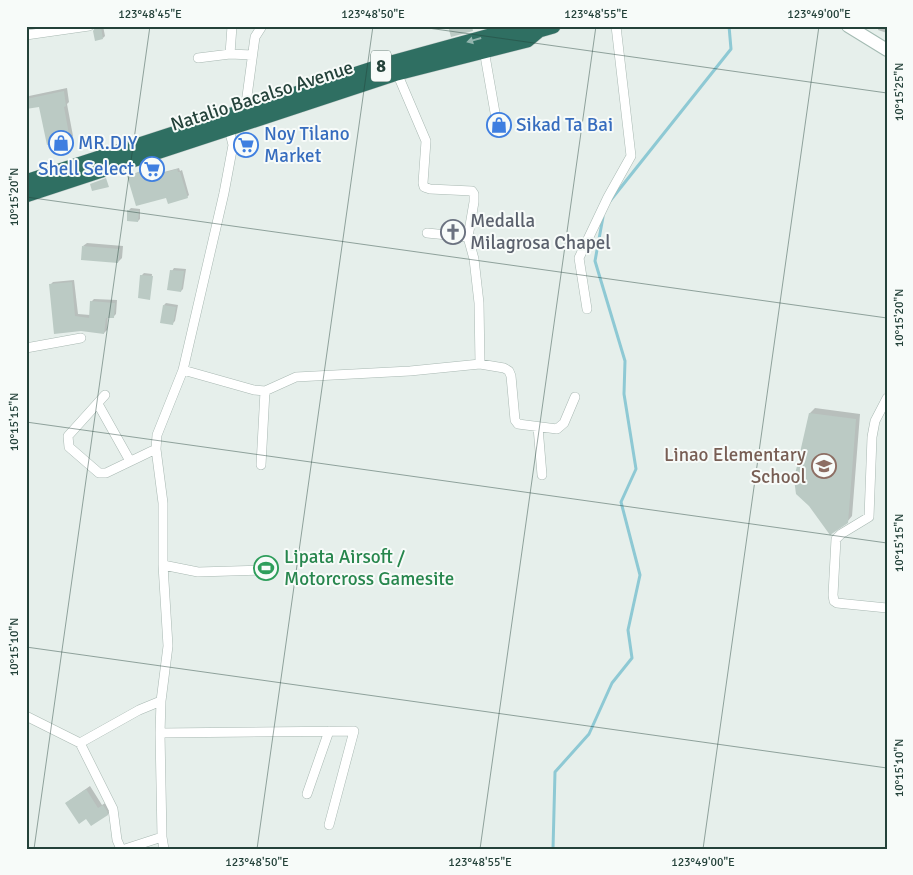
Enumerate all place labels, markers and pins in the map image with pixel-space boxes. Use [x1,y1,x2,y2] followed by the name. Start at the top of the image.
[486,112,512,138] shop icon: Sikad Ta Bai
[516,113,613,137] place label: Sikad Ta Bai
[264,122,350,168] place label: Noy Tilano Market
[48,130,74,156] shop icon: MR.DIY
[78,131,138,155] place label: MR.DIY
[233,132,259,158] supermarket icon: Noy Tilano Market
[139,156,165,182] supermarket icon: Shell Select
[38,157,134,181] place label: Shell Select
[470,209,611,255] place label: Medalla Milagrosa Chapel
[440,219,466,245] church icon: Medalla Milagrosa Chapel
[664,443,806,489] place label: Linao Elementary School
[811,453,837,479] school or university icon: Linao Elementary School
[284,545,454,591] place label: Lipata Airsoft / Motorcross Gamesite
[253,555,279,581] sports icon: Lipata Airsoft / Motorcross Gamesite

